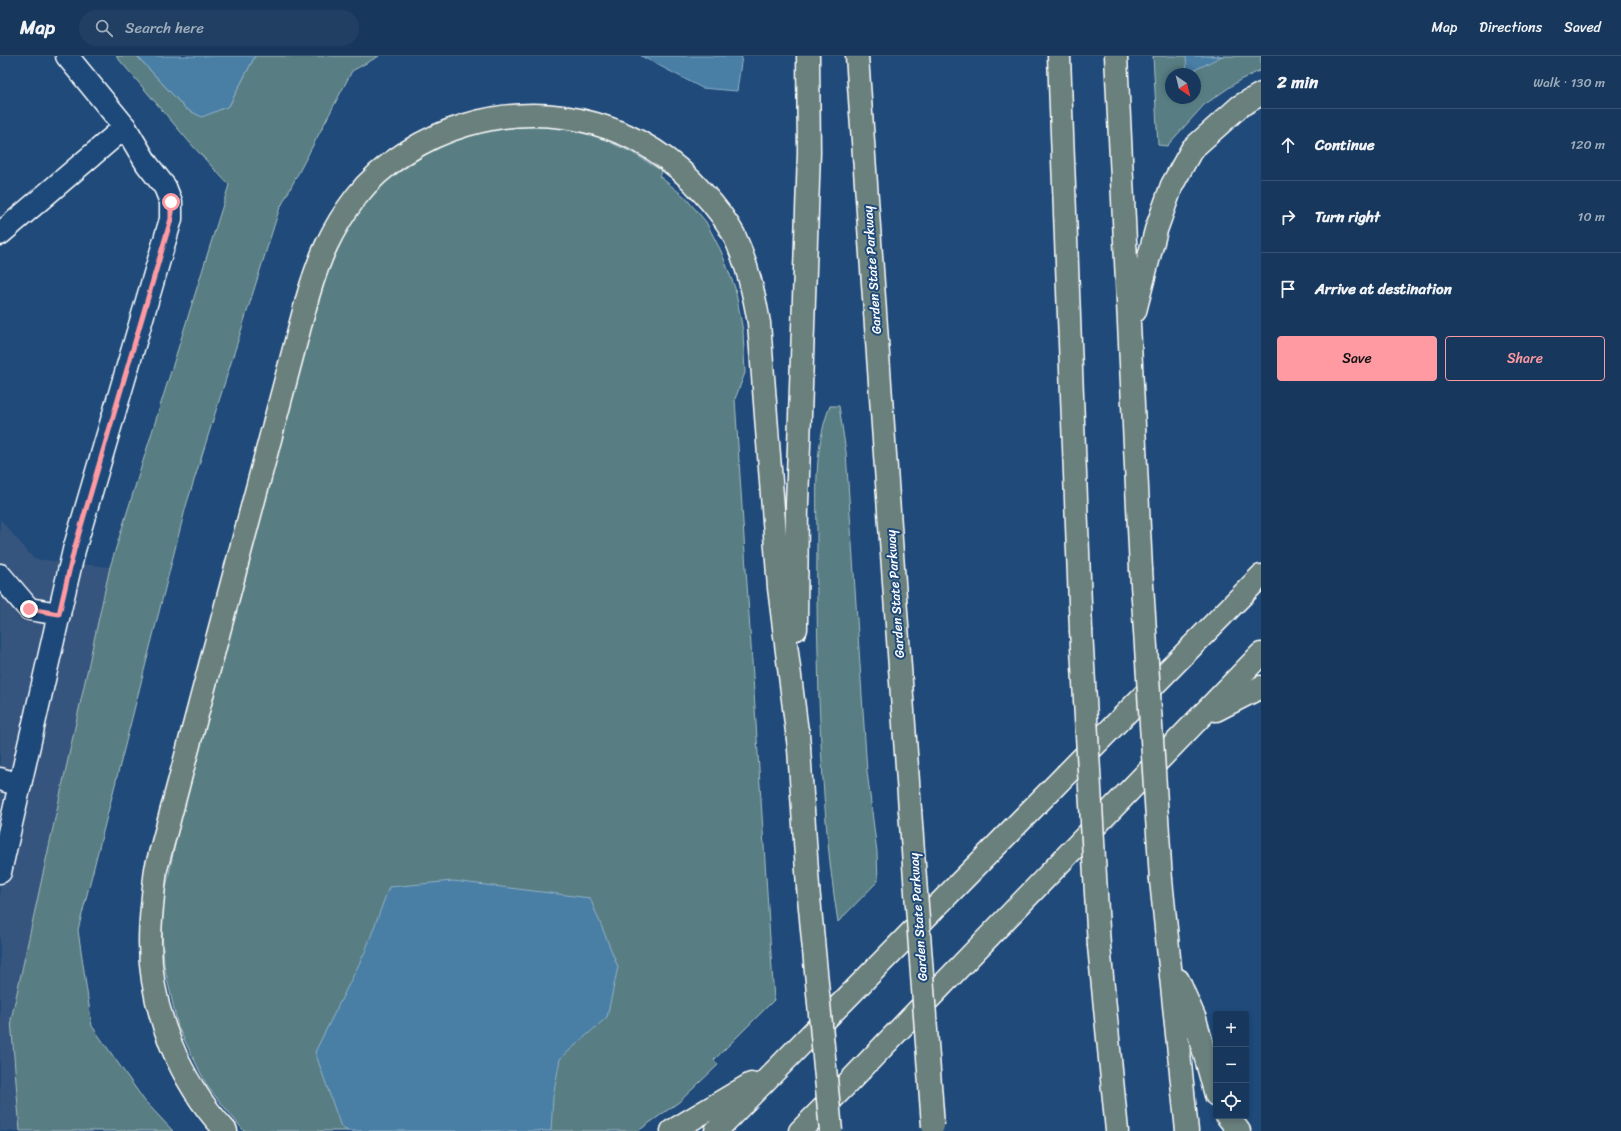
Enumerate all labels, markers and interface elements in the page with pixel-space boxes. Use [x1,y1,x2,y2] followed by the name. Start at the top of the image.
[79,10,359,46] search box
[20,11,55,44] text: Map
[125,15,204,41] text: Search here
[1431,15,1457,40] text: Map
[1479,15,1542,40] text: Directions
[1564,15,1601,40] text: Saved
[93,17,115,39] icon: search
[1277,67,1318,97] text: 2 min
[1165,68,1201,104] north arrow
[1533,71,1605,94] text: Walk · 130 m
[1315,132,1375,158] text: Continue
[1570,133,1605,156] text: 120 m
[1277,134,1299,156] icon: ahead
[162,193,180,211] route start
[1315,204,1380,230] text: Turn right
[856,205,888,335] street label: Garden State Parkway
[1578,205,1605,228] text: 10 m
[1277,206,1299,228] icon: right
[1315,276,1452,302] text: Arrive at destination
[1277,278,1299,300] icon: arrive
[1277,336,1437,381] button: Save
[1445,336,1605,381] button: Share
[879,529,911,659] street label: Garden State Parkway
[20,600,38,618] route end
[902,852,934,982] street label: Garden State Parkway
[1213,1011,1249,1119] map controls
[1213,1011,1249,1047] button: +
[1213,1047,1249,1083] button: −
[1213,1083,1249,1119] button: locate

